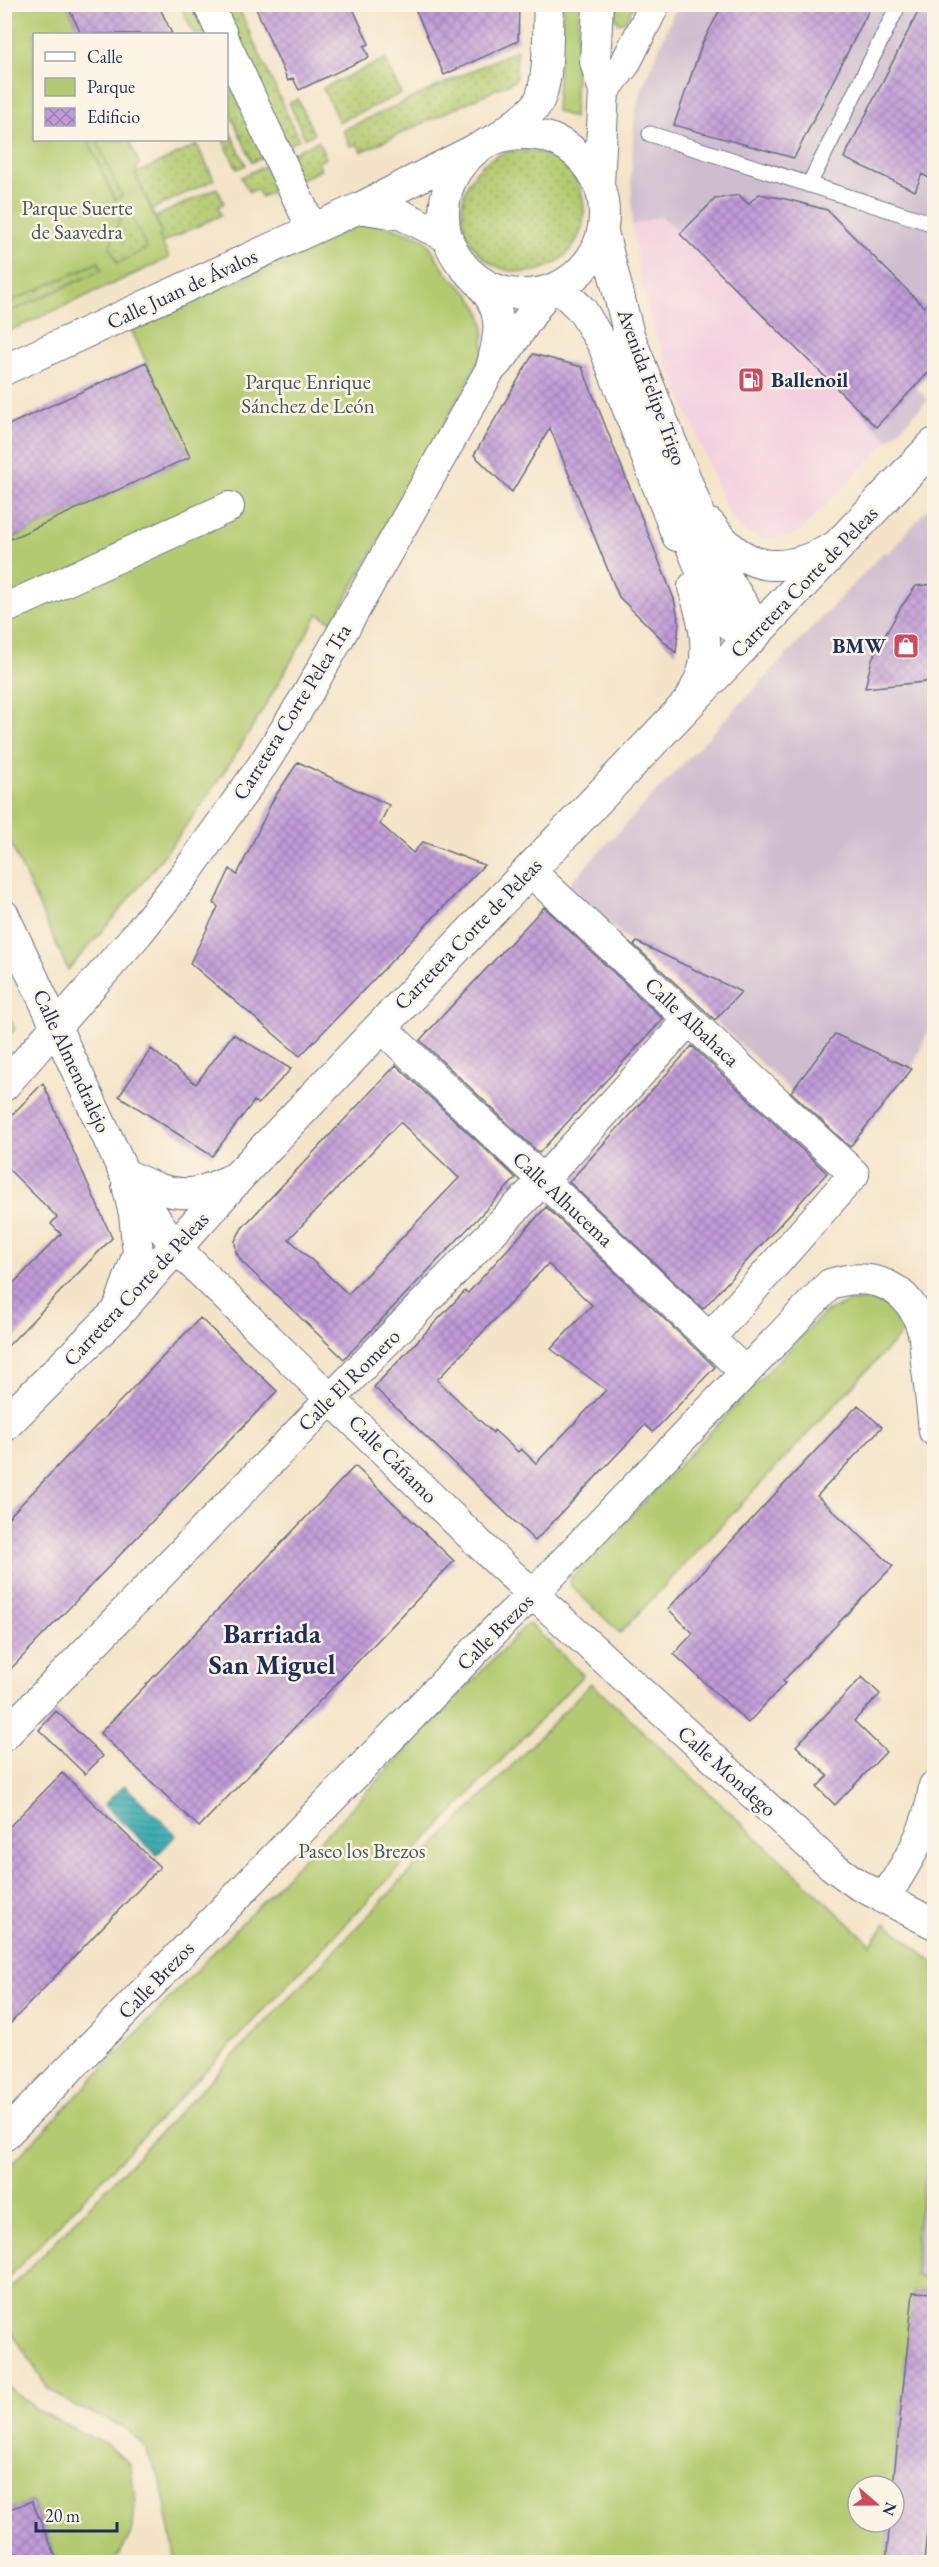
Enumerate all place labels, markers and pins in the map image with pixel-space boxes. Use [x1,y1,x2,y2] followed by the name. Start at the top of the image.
[736,365,766,395] fuel station icon: Ballenoil
[771,366,848,393] place label: Ballenoil
[891,631,921,661] shop icon: BMW
[832,632,887,659] place label: BMW

